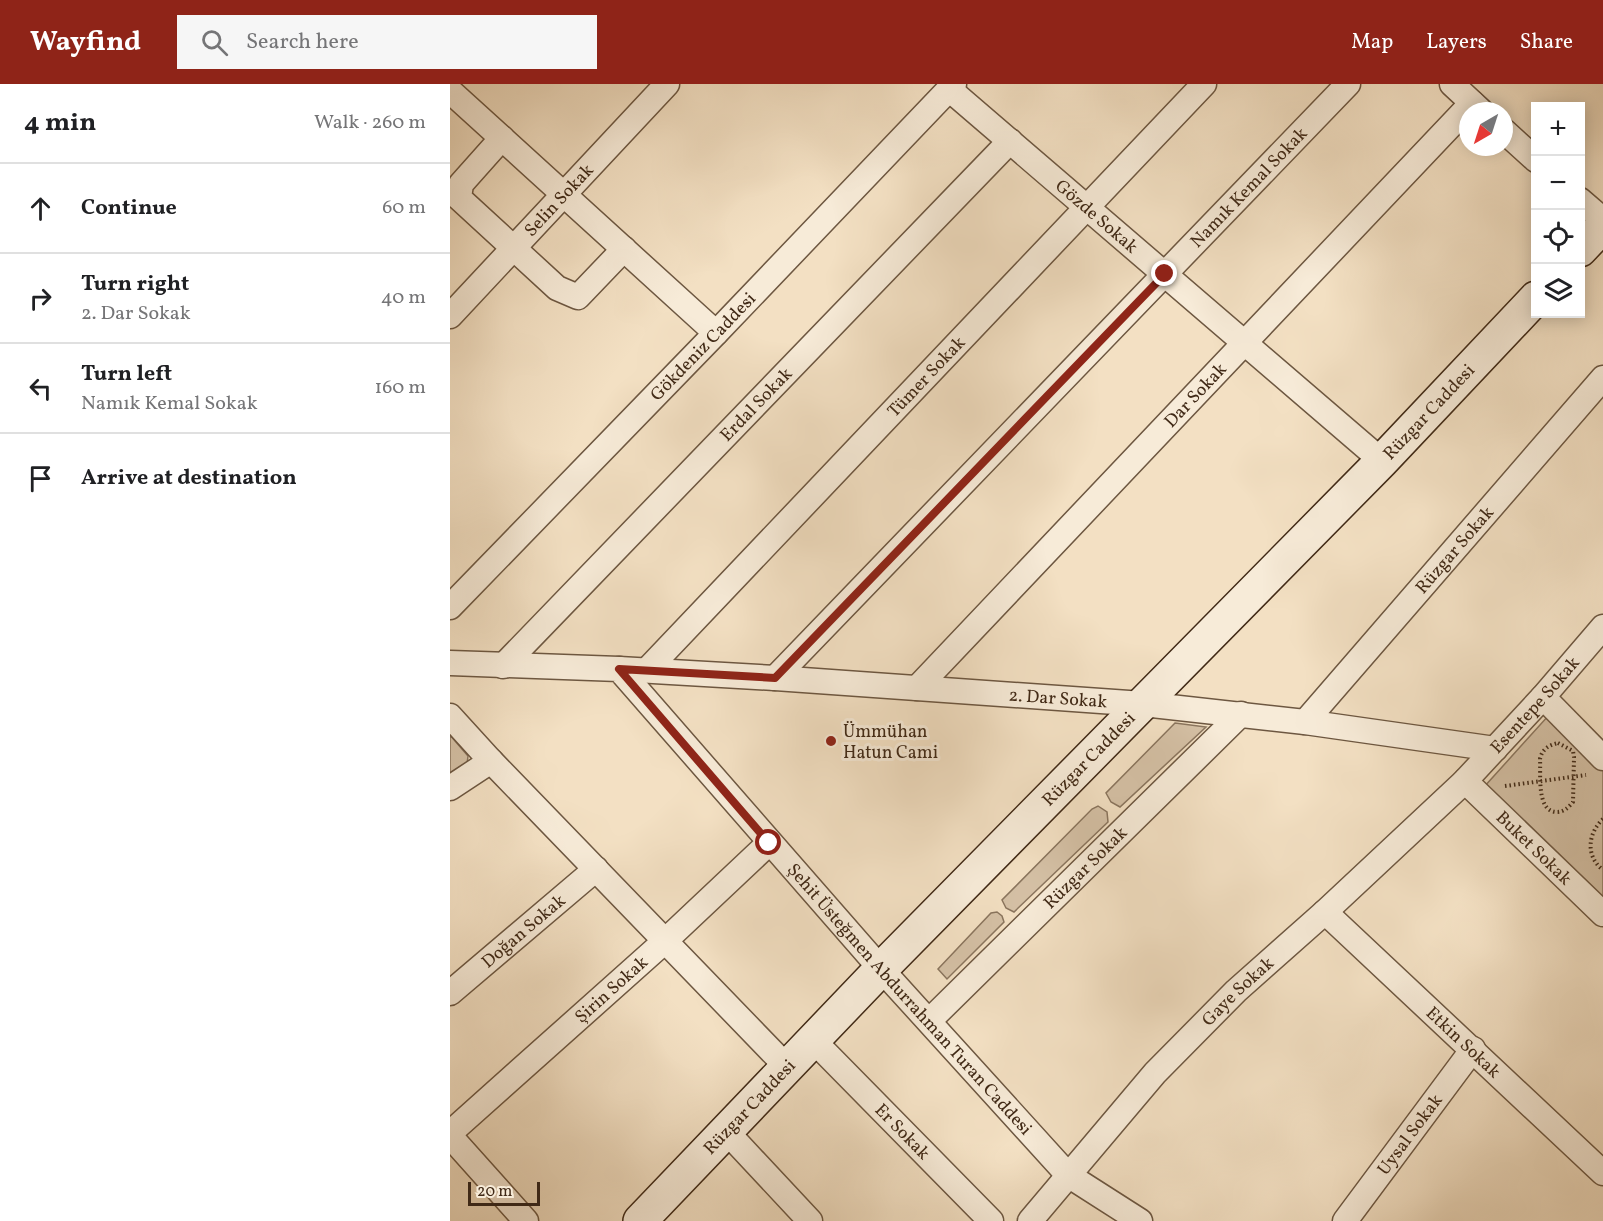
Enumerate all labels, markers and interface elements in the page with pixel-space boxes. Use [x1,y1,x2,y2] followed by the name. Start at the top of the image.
[177,15,597,69] search box
[30,23,141,62] text: Wayfind
[198,26,231,59] icon: search
[246,27,359,58] text: Search here
[1351,28,1393,57] text: Map
[1426,28,1487,57] text: Layers
[1520,28,1573,57] text: Share
[1459,102,1513,156] north arrow
[1531,102,1585,318] map controls
[1531,102,1585,156] button: +
[24,105,96,141] text: 4 min
[314,109,426,137] text: Walk · 260 m
[1185,122,1314,254] street label: Namık Kemal Sokak
[1531,156,1585,210] button: −
[519,159,600,243] street label: Selin Sokak
[1049,174,1143,260] street label: Gözde Sokak
[24,192,57,225] icon: ahead
[81,193,177,224] text: Continue
[382,194,426,222] text: 60 m
[1531,210,1585,264] button: locate
[1151,260,1177,286] route end
[1531,264,1585,318] button: layers
[81,269,189,300] text: Turn right
[24,282,57,315] icon: right
[381,284,426,312] text: 40 m
[645,288,762,407] street label: Gökdeniz Caddesi
[81,300,191,328] text: 2. Dar Sokak
[882,331,972,424] street label: Tümer Sokak
[1159,358,1233,434] street label: Dar Sokak
[81,359,172,390] text: Turn left
[1378,359,1481,466] street label: Rüzgar Caddesi
[715,362,799,448] street label: Erdal Sokak
[24,372,57,405] icon: left
[374,374,426,402] text: 160 m
[81,390,258,418] text: Namık Kemal Sokak
[24,462,57,495] icon: arrive
[81,463,297,494] text: Arrive at destination
[1410,501,1501,600] street label: Rüzgar Sokak
[1485,652,1586,760] street label: Esentepe Sokak
[1008,684,1108,715] street label: 2. Dar Sokak
[1037,707,1142,813] street label: Rüzgar Caddesi
[843,720,938,766] place label: Ümmühan Hatun Cami
[824,734,838,748] marker: Ümmühan Hatun Cami
[1489,806,1577,892] street label: Buket Sokak
[1039,821,1134,916] street label: Rüzgar Sokak
[755,829,781,855] route start
[780,859,1037,1141] street label: Şehit Üsteğmen Abdurrahman Turan Caddesi
[477,889,572,975] street label: Doğan Sokak
[570,951,654,1030] street label: Şirin Sokak
[1197,952,1280,1033] street label: Gaye Sokak
[1419,1002,1506,1085] street label: Etkin Sokak
[699,1055,802,1161] street label: Rüzgar Caddesi
[1372,1089,1449,1181] street label: Uysal Sokak
[868,1099,935,1166] street label: Er Sokak
[468,1179,540,1206] scale bar
[477,1181,512,1203] text: 20 m

